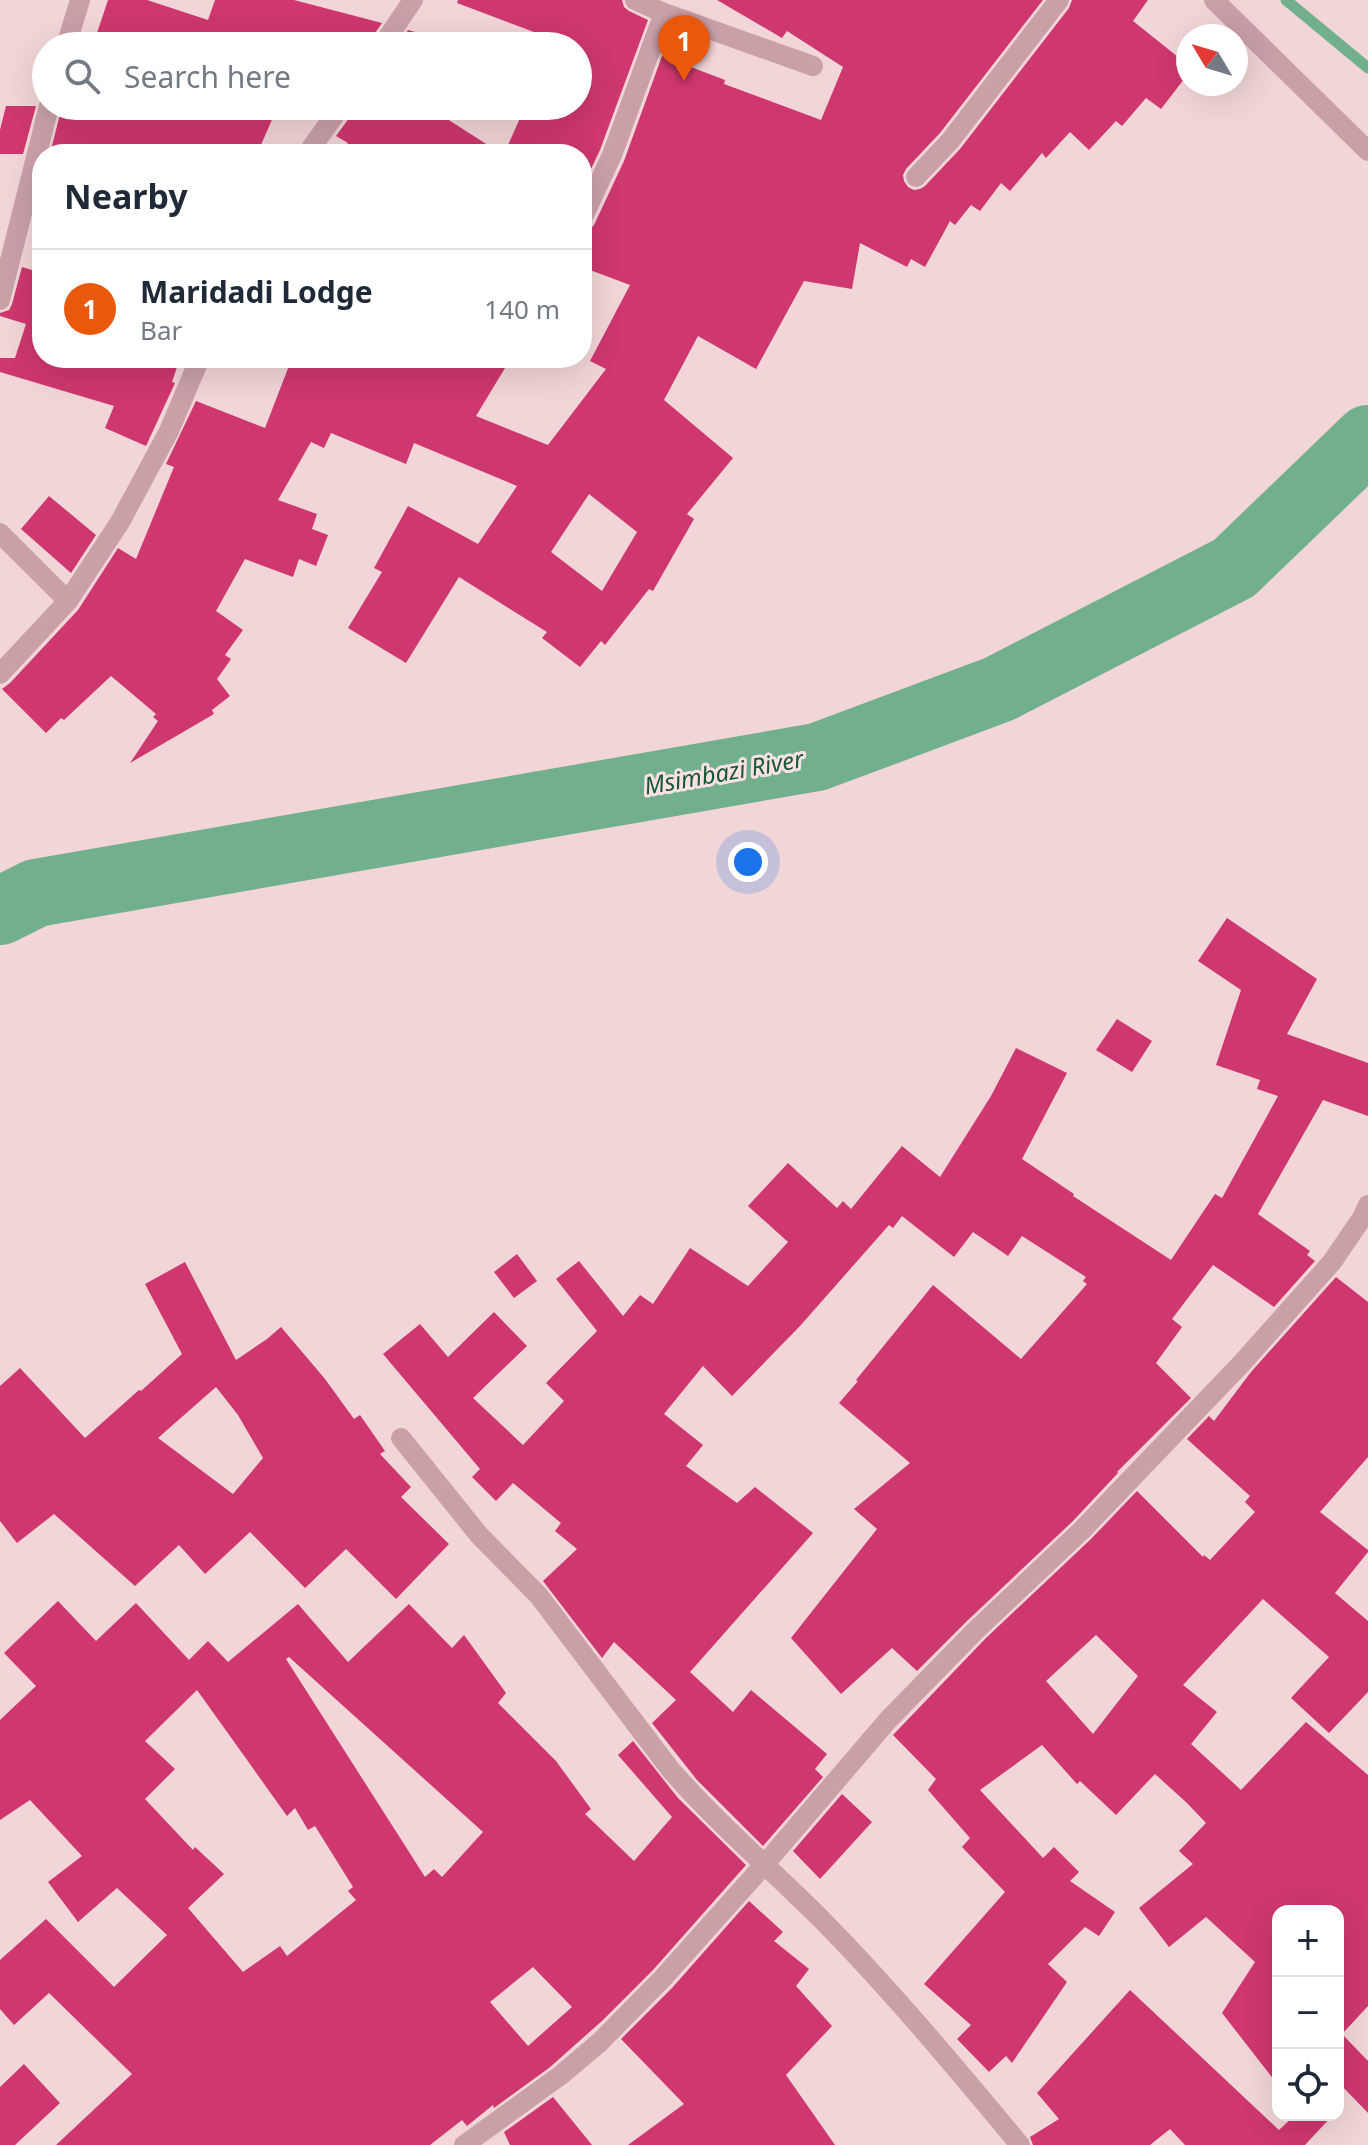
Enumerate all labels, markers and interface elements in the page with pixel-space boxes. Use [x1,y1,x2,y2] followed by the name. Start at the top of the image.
[658,15,710,81] pin: 1
[1176,24,1248,96] north arrow
[32,32,592,120] search box
[60,54,104,98] icon: search
[124,56,291,97] text: Search here
[64,173,188,219] text: Nearby
[140,271,373,312] text: Maridadi Lodge
[83,291,97,327] text: 1
[484,291,560,327] text: 140 m
[140,312,182,348] text: Bar
[642,741,807,802] water label: Msimbazi River
[728,842,768,882] your location
[1272,1905,1344,2121] map controls
[1272,1905,1344,1977] button: +
[1272,1977,1344,2049] button: −
[1272,2049,1344,2121] button: locate

